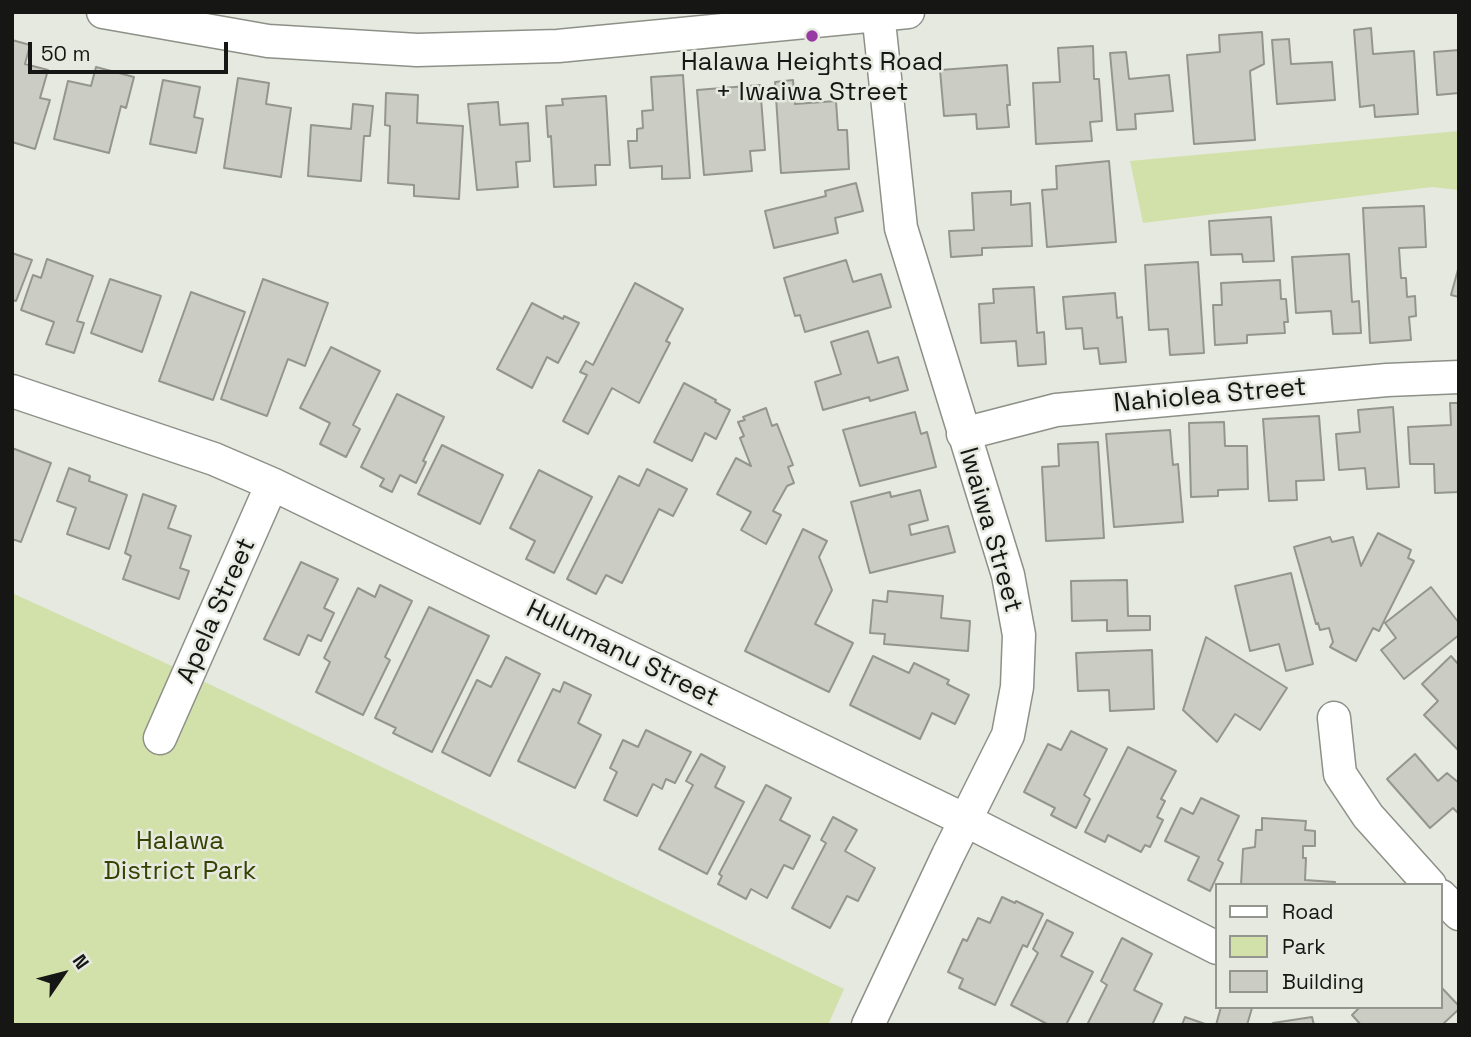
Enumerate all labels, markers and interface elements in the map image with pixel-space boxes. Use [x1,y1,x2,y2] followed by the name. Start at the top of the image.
[32,28,231,72] scale bar
[804,28,820,44] marker: Halawa Heights Road + Iwaiwa Street
[41,40,91,67] text: 50 m
[681,47,943,108] place label: Halawa Heights Road + Iwaiwa Street
[1112,372,1308,420] street label: Nahiolea Street
[952,444,1028,616] street label: Iwaiwa Street
[171,533,263,689] street label: Apela Street
[521,594,723,714] street label: Hulumanu Street
[104,826,256,888] park label: Halawa District Park
[1216,883,1443,1009] legend
[1282,898,1334,925] text: Road
[1282,933,1326,960] text: Park
[28,939,98,1009] north arrow
[67,949,94,974] text: N
[1282,968,1364,995] text: Building

